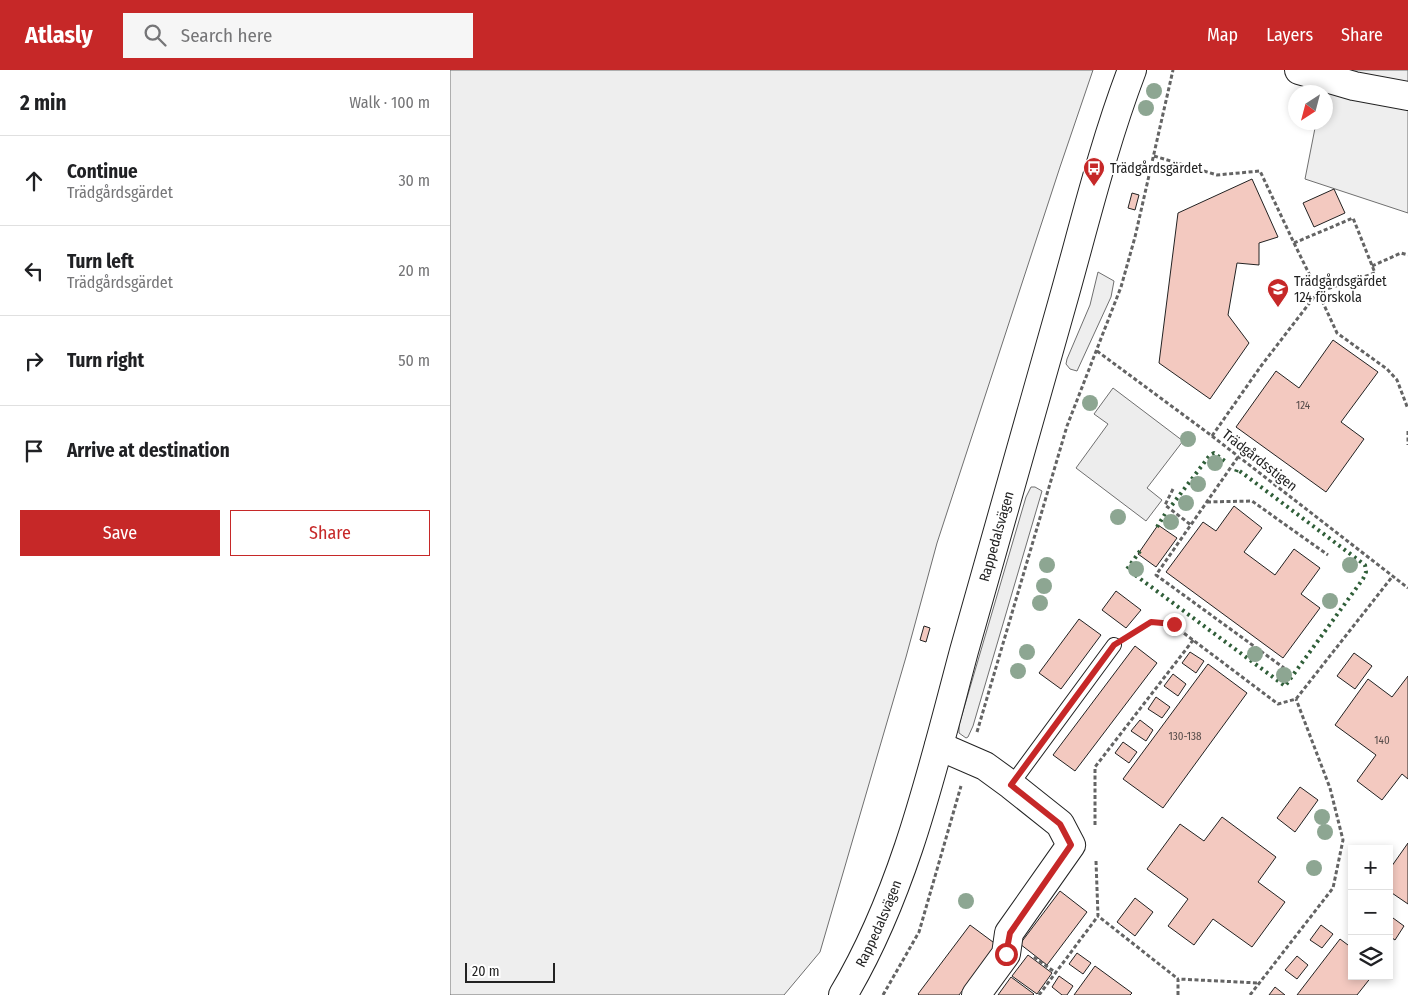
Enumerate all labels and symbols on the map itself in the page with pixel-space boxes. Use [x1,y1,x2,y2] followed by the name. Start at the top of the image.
[1288,85,1333,130] north arrow
[1082,156,1106,187] bus stop icon: Trädgårdsgärdet
[1110,160,1203,177] place label: Trädgårdsgärdet
[1294,273,1387,306] place label: Trädgårdsgärdet 124 förskola
[1266,277,1290,308] school or university icon: Trädgårdsgärdet 124 förskola
[1296,399,1311,412] house number: 124
[1219,426,1301,495] street label: Trädgårdsstigen
[976,489,1018,584] street label: Rappedalsvägen
[1163,613,1186,636] route end
[1168,730,1202,743] house number: 130-138
[1374,734,1390,747] house number: 140
[852,878,905,970] street label: Rappedalsvägen
[995,943,1018,966] route start
[465,960,555,983] scale bar

